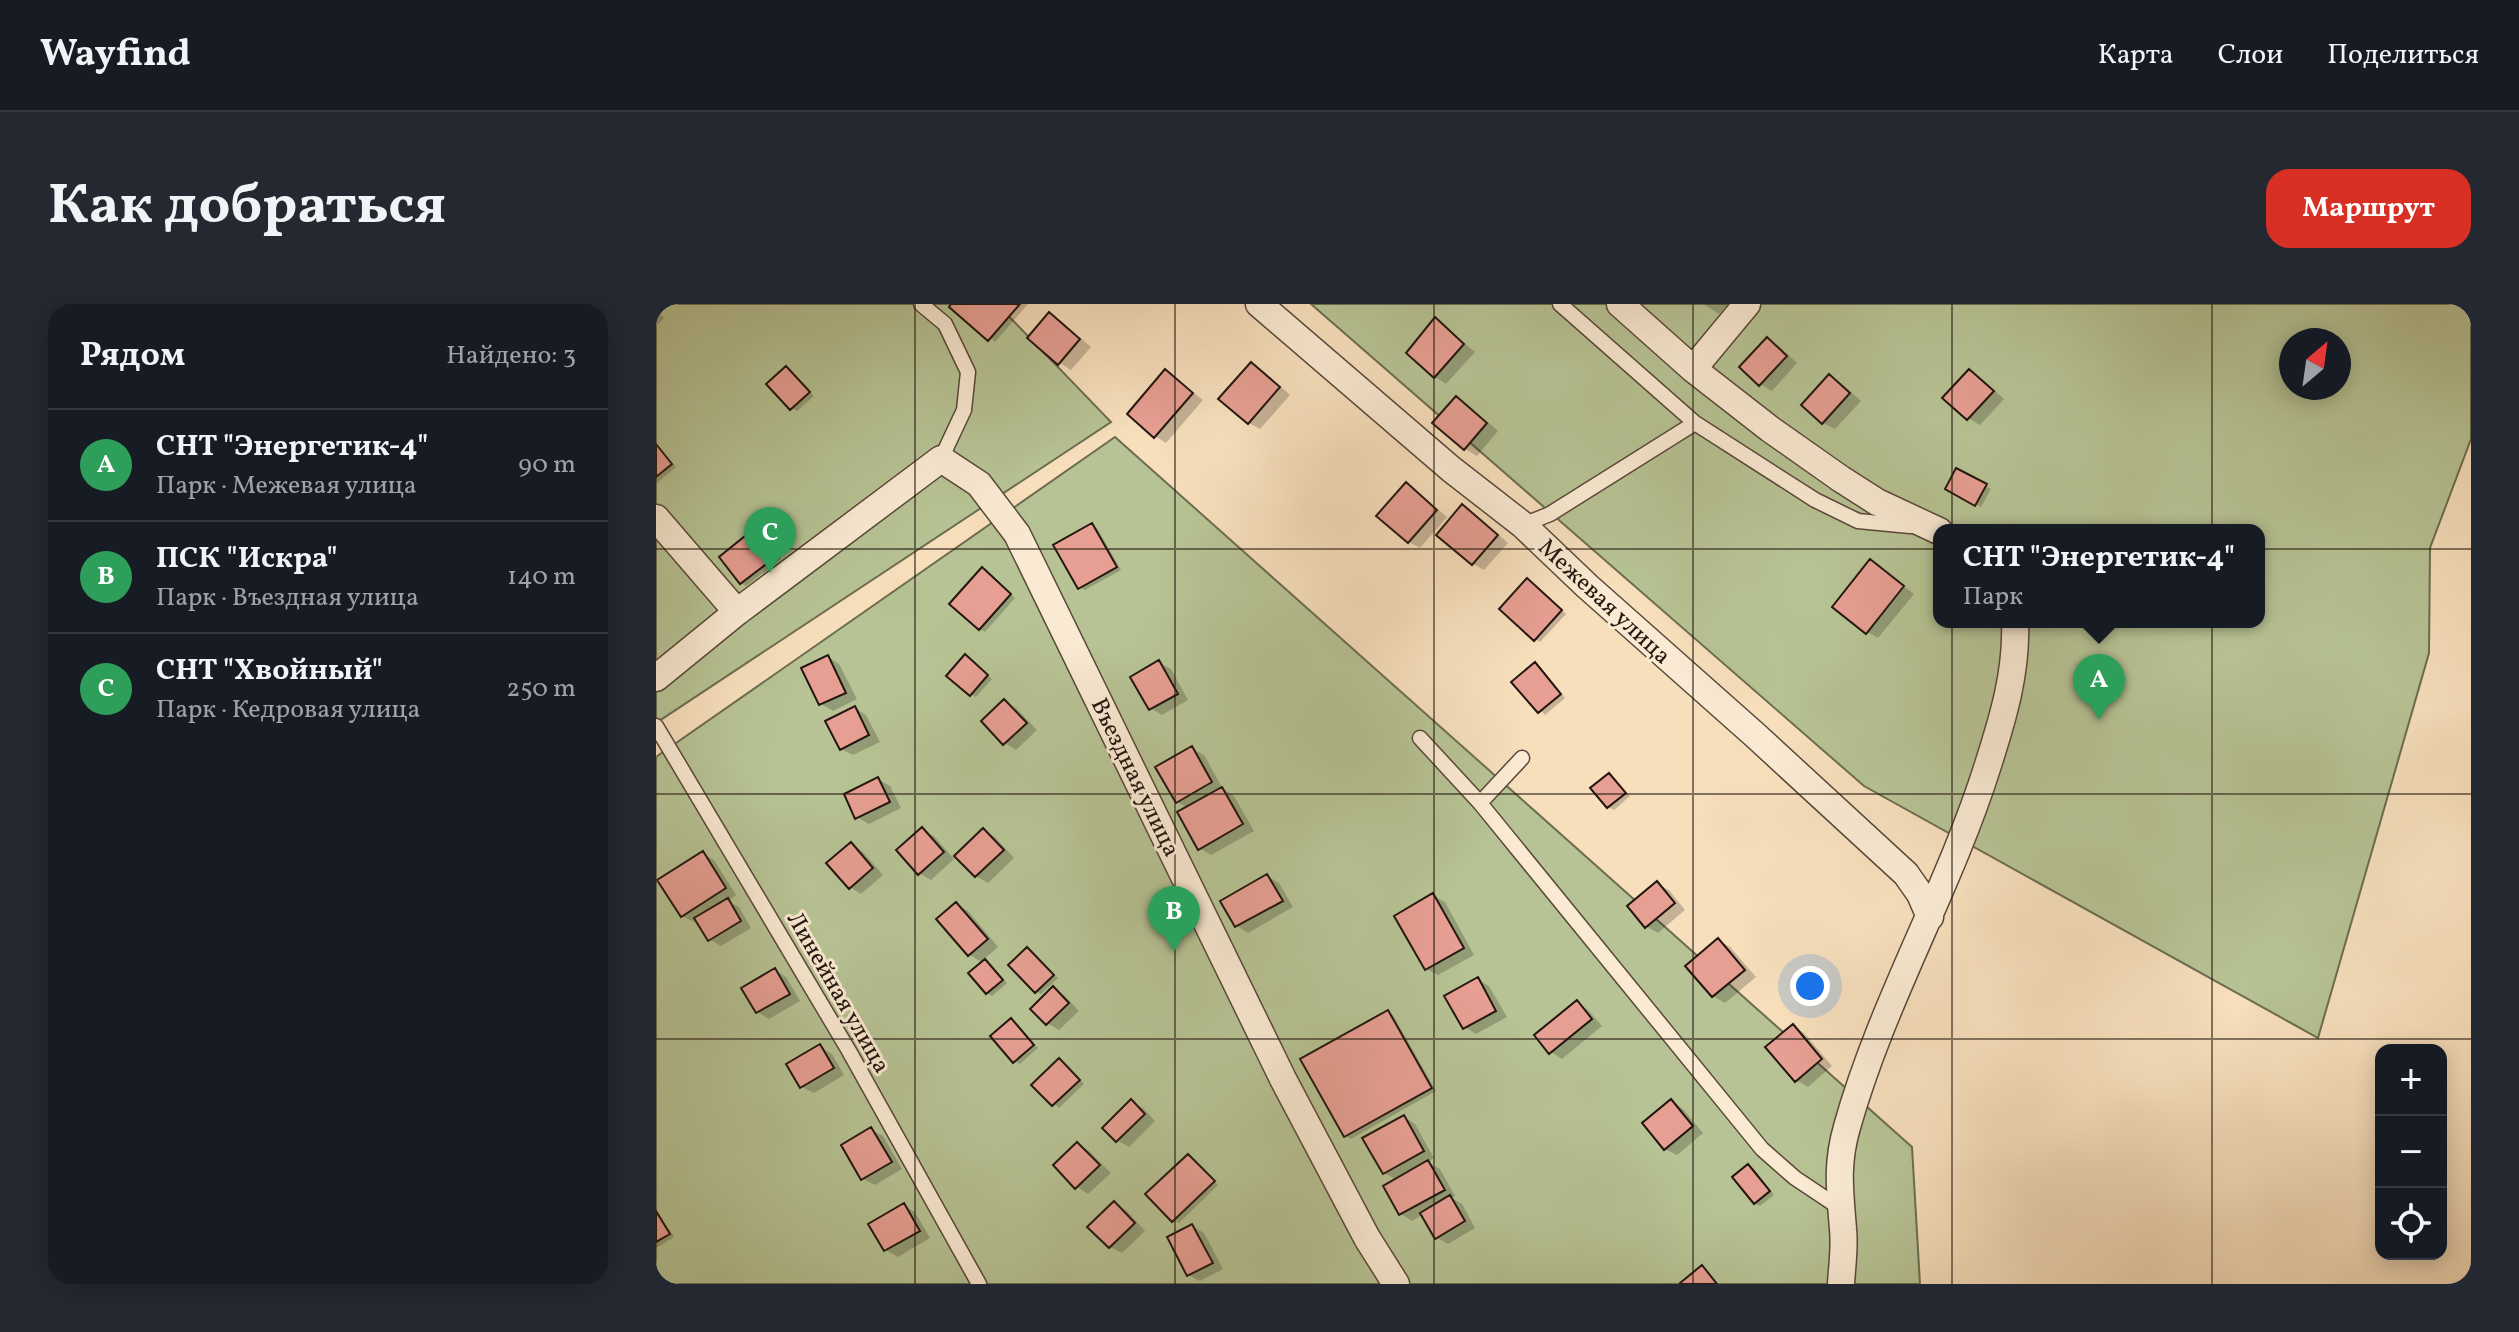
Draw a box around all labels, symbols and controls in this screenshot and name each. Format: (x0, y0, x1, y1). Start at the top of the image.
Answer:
text: Wayfind (40, 29, 191, 82)
text: Карта (2098, 36, 2174, 75)
text: Слои (2218, 36, 2283, 75)
text: Поделиться (2327, 36, 2479, 75)
text: Как добраться (48, 169, 446, 247)
button: Маршрут (2266, 169, 2471, 248)
north arrow (2279, 328, 2351, 400)
text: Рядом (80, 333, 185, 380)
text: Найдено: 3 (446, 338, 576, 374)
text: СНТ "Энергетик-4" (156, 426, 428, 468)
text: A (97, 447, 115, 483)
text: 90 m (518, 447, 576, 483)
text: Парк · Межевая улица (156, 468, 417, 504)
pin: C (744, 507, 796, 573)
popup (1933, 524, 2265, 628)
street label: Межевая улица (1530, 532, 1678, 673)
text: СНТ "Энергетик-4" (1963, 537, 2235, 579)
text: ПСК "Искра" (156, 538, 338, 580)
text: B (97, 559, 115, 595)
text: 140 m (507, 559, 576, 595)
text: Парк (1963, 579, 2023, 615)
text: Парк · Въездная улица (156, 580, 419, 616)
text: СНТ "Хвойный" (156, 650, 383, 692)
pin: A (2073, 654, 2125, 720)
text: C (98, 671, 114, 707)
text: 250 m (506, 671, 576, 707)
text: Парк · Кедровая улица (156, 692, 421, 728)
street label: Въездная улица (1081, 693, 1187, 863)
pin: B (1148, 886, 1200, 952)
street label: Линейная улица (777, 906, 897, 1080)
your location (1790, 966, 1830, 1006)
map controls (2375, 1044, 2447, 1260)
button: + (2375, 1044, 2447, 1116)
button: − (2375, 1116, 2447, 1188)
button: locate (2375, 1188, 2447, 1260)

